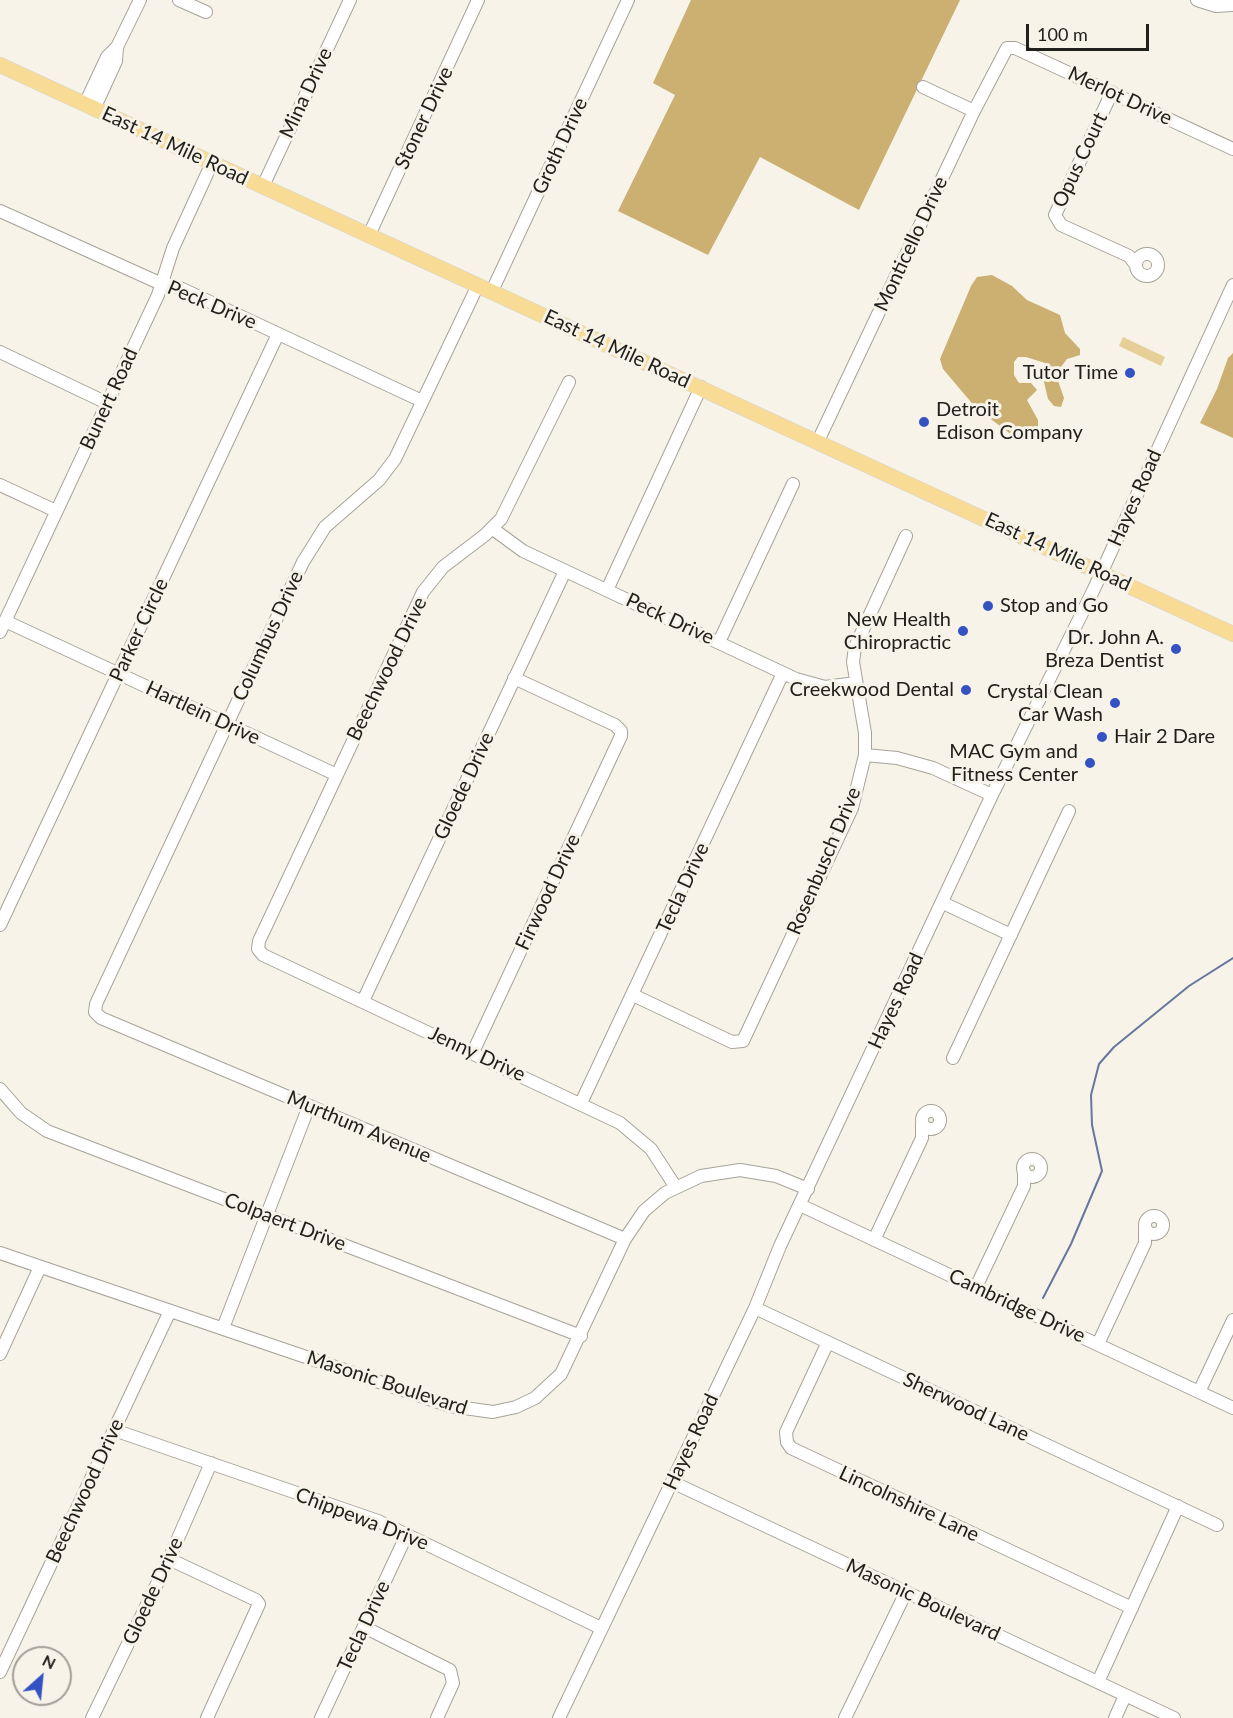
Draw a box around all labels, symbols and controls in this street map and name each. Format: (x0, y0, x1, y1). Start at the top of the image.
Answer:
scale bar (1029, 12, 1152, 50)
text: 100 m (1037, 23, 1088, 45)
street label: Mina Drive (275, 44, 337, 142)
street label: Merlot Drive (1064, 61, 1176, 131)
street label: Stoner Drive (390, 63, 458, 173)
street label: Groth Drive (527, 94, 593, 198)
street label: East 14 Mile Road (98, 102, 252, 190)
street label: Opus Court (1048, 109, 1112, 211)
street label: Monticello Drive (869, 173, 953, 315)
street label: Peck Drive (164, 275, 260, 335)
street label: East 14 Mile Road (540, 305, 694, 393)
street label: Bunert Road (75, 344, 143, 454)
place label: Tutor Time (1023, 361, 1118, 385)
marker: Tutor Time (1123, 366, 1137, 380)
place label: Detroit Edison Company (936, 398, 1083, 445)
marker: Detroit Edison Company (917, 415, 931, 429)
street label: Hayes Road (1103, 446, 1167, 550)
street label: East 14 Mile Road (981, 508, 1135, 596)
street label: Columbus Drive (227, 567, 309, 705)
street label: Parker Circle (105, 574, 173, 686)
street label: Peck Drive (622, 588, 718, 650)
street label: Beechwood Drive (342, 593, 432, 745)
place label: Stop and Go (1000, 594, 1108, 618)
marker: Stop and Go (981, 599, 995, 613)
place label: New Health Chiropractic (844, 608, 951, 655)
marker: New Health Chiropractic (956, 624, 970, 638)
place label: Dr. John A. Breza Dentist (1045, 626, 1164, 673)
marker: Dr. John A. Breza Dentist (1169, 642, 1183, 656)
street label: Hartlein Drive (142, 676, 264, 750)
place label: Creekwood Dental (790, 678, 954, 702)
place label: Crystal Clean Car Wash (987, 680, 1103, 727)
marker: Creekwood Dental (959, 683, 973, 697)
marker: Crystal Clean Car Wash (1108, 696, 1122, 710)
place label: Hair 2 Dare (1114, 725, 1215, 749)
street label: Gloede Drive (429, 728, 499, 844)
marker: Hair 2 Dare (1095, 730, 1109, 744)
place label: MAC Gym and Fitness Center (949, 740, 1078, 787)
marker: MAC Gym and Fitness Center (1083, 756, 1097, 770)
street label: Rosenbusch Drive (782, 784, 866, 938)
street label: Firwood Drive (511, 830, 585, 954)
street label: Tecla Drive (652, 839, 714, 937)
street label: Hayes Road (863, 949, 929, 1053)
street label: Jenny Drive (425, 1021, 529, 1087)
street label: Murthum Avenue (283, 1086, 435, 1168)
street label: Colpaert Drive (221, 1188, 349, 1256)
street label: Cambridge Drive (945, 1264, 1089, 1348)
street label: Masonic Boulevard (304, 1346, 470, 1420)
street label: Sherwood Lane (899, 1367, 1033, 1447)
street label: Hayes Road (658, 1390, 724, 1494)
street label: Beechwood Drive (41, 1415, 129, 1567)
street label: Lincolnshire Lane (835, 1461, 983, 1547)
street label: Chippewa Drive (292, 1483, 432, 1555)
street label: Gloede Drive (118, 1533, 188, 1649)
street label: Masonic Boulevard (842, 1554, 1004, 1646)
street label: Tecla Drive (333, 1577, 395, 1675)
north arrow (12, 1646, 72, 1706)
text: N (40, 1650, 59, 1673)

